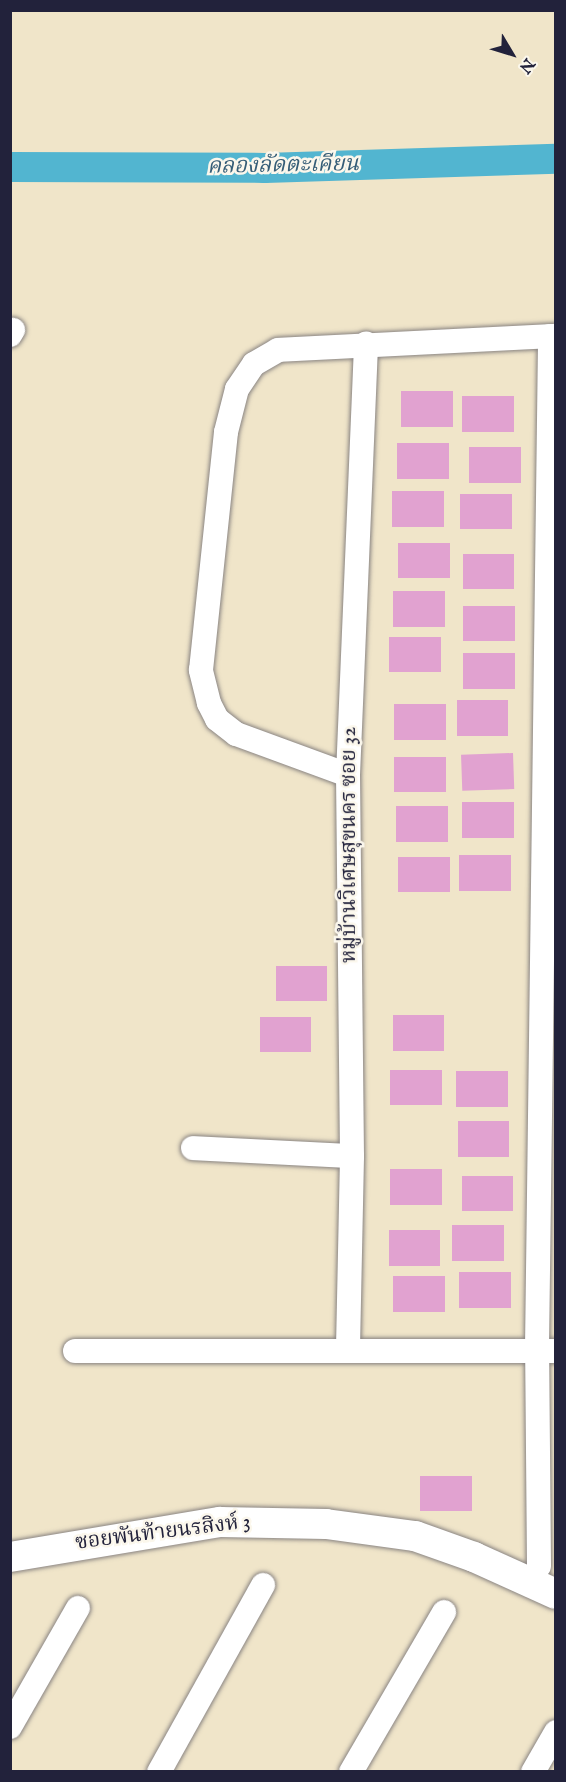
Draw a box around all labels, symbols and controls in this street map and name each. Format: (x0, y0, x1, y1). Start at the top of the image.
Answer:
north arrow (482, 24, 542, 84)
text: N (514, 53, 538, 77)
water label: คลองลัดตะเคียน (207, 151, 359, 181)
street label: หมู่บ้านวิเศษสุขนคร ซอย 32 (337, 727, 363, 963)
street label: ซอยพันท้ายนรสิงห์ 3 (74, 1510, 252, 1556)

